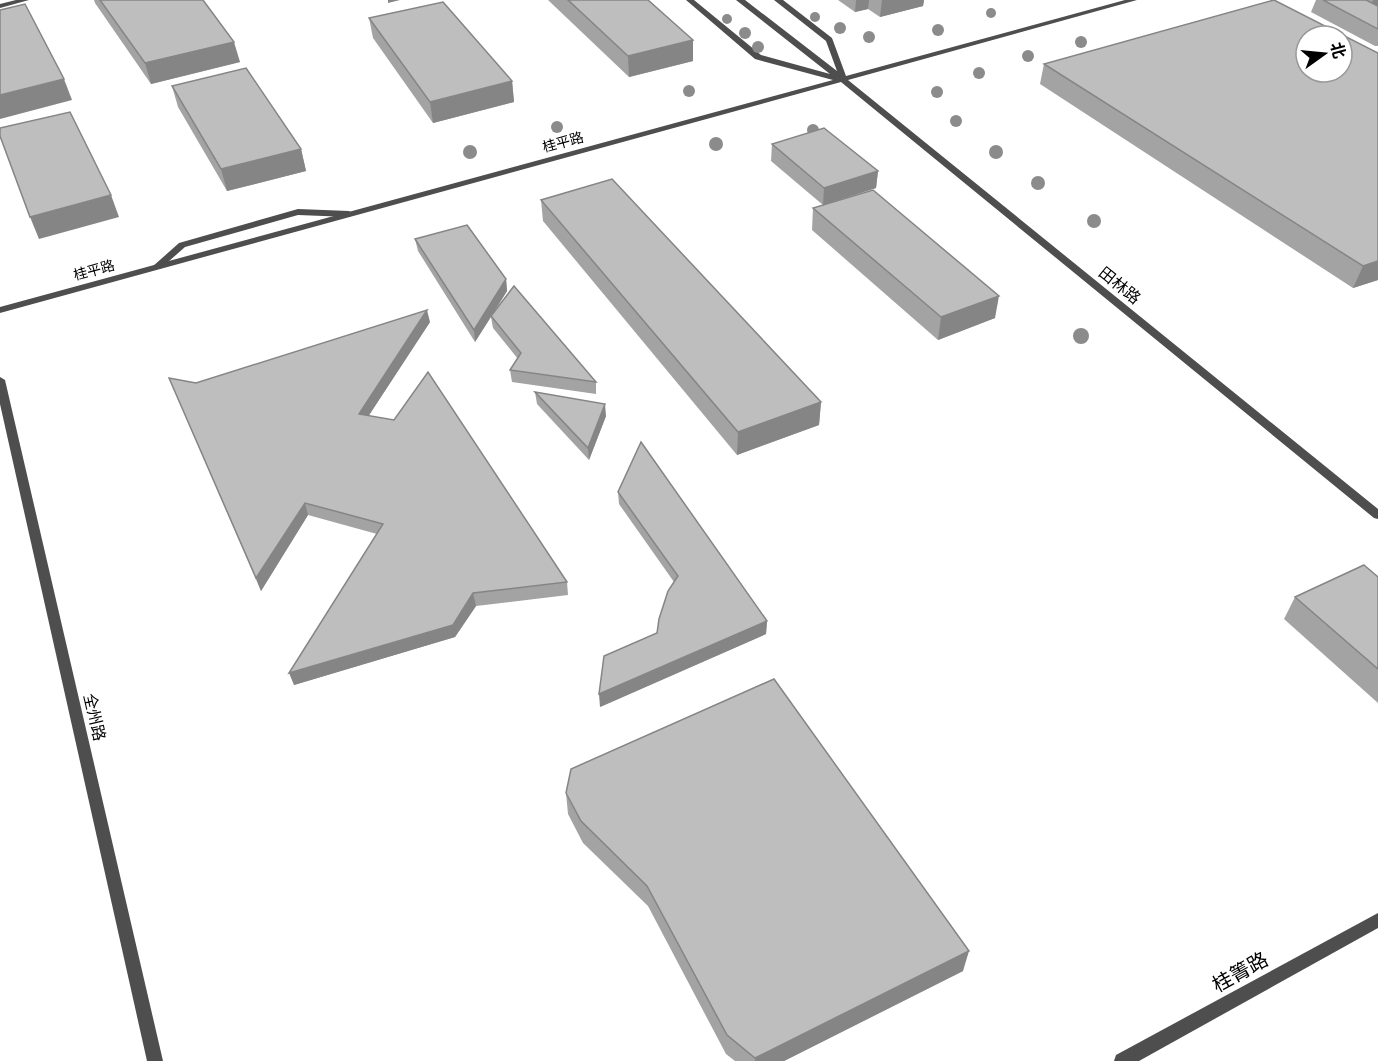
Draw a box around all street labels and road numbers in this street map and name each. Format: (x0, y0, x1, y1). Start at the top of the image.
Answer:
street label: 桂平路 (541, 129, 585, 155)
street label: 桂平路 (72, 257, 116, 283)
street label: 田林路 (1095, 263, 1144, 308)
street label: 全州路 (80, 692, 109, 743)
street label: 桂箐路 (1208, 947, 1272, 997)

